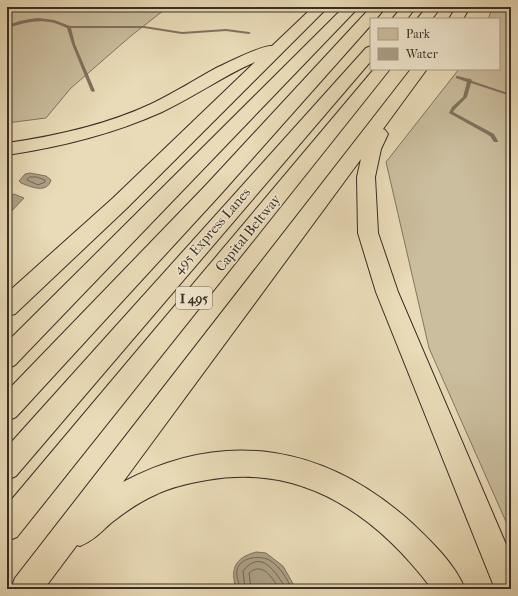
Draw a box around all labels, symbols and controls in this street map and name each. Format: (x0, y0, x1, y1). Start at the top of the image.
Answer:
legend (370, 18, 500, 70)
text: Park (406, 27, 431, 41)
text: Water (405, 47, 439, 61)
street label: 495 Express Lanes (170, 184, 254, 278)
street label: Capital Beltway (212, 190, 285, 275)
road number: I 495 (176, 287, 212, 309)

